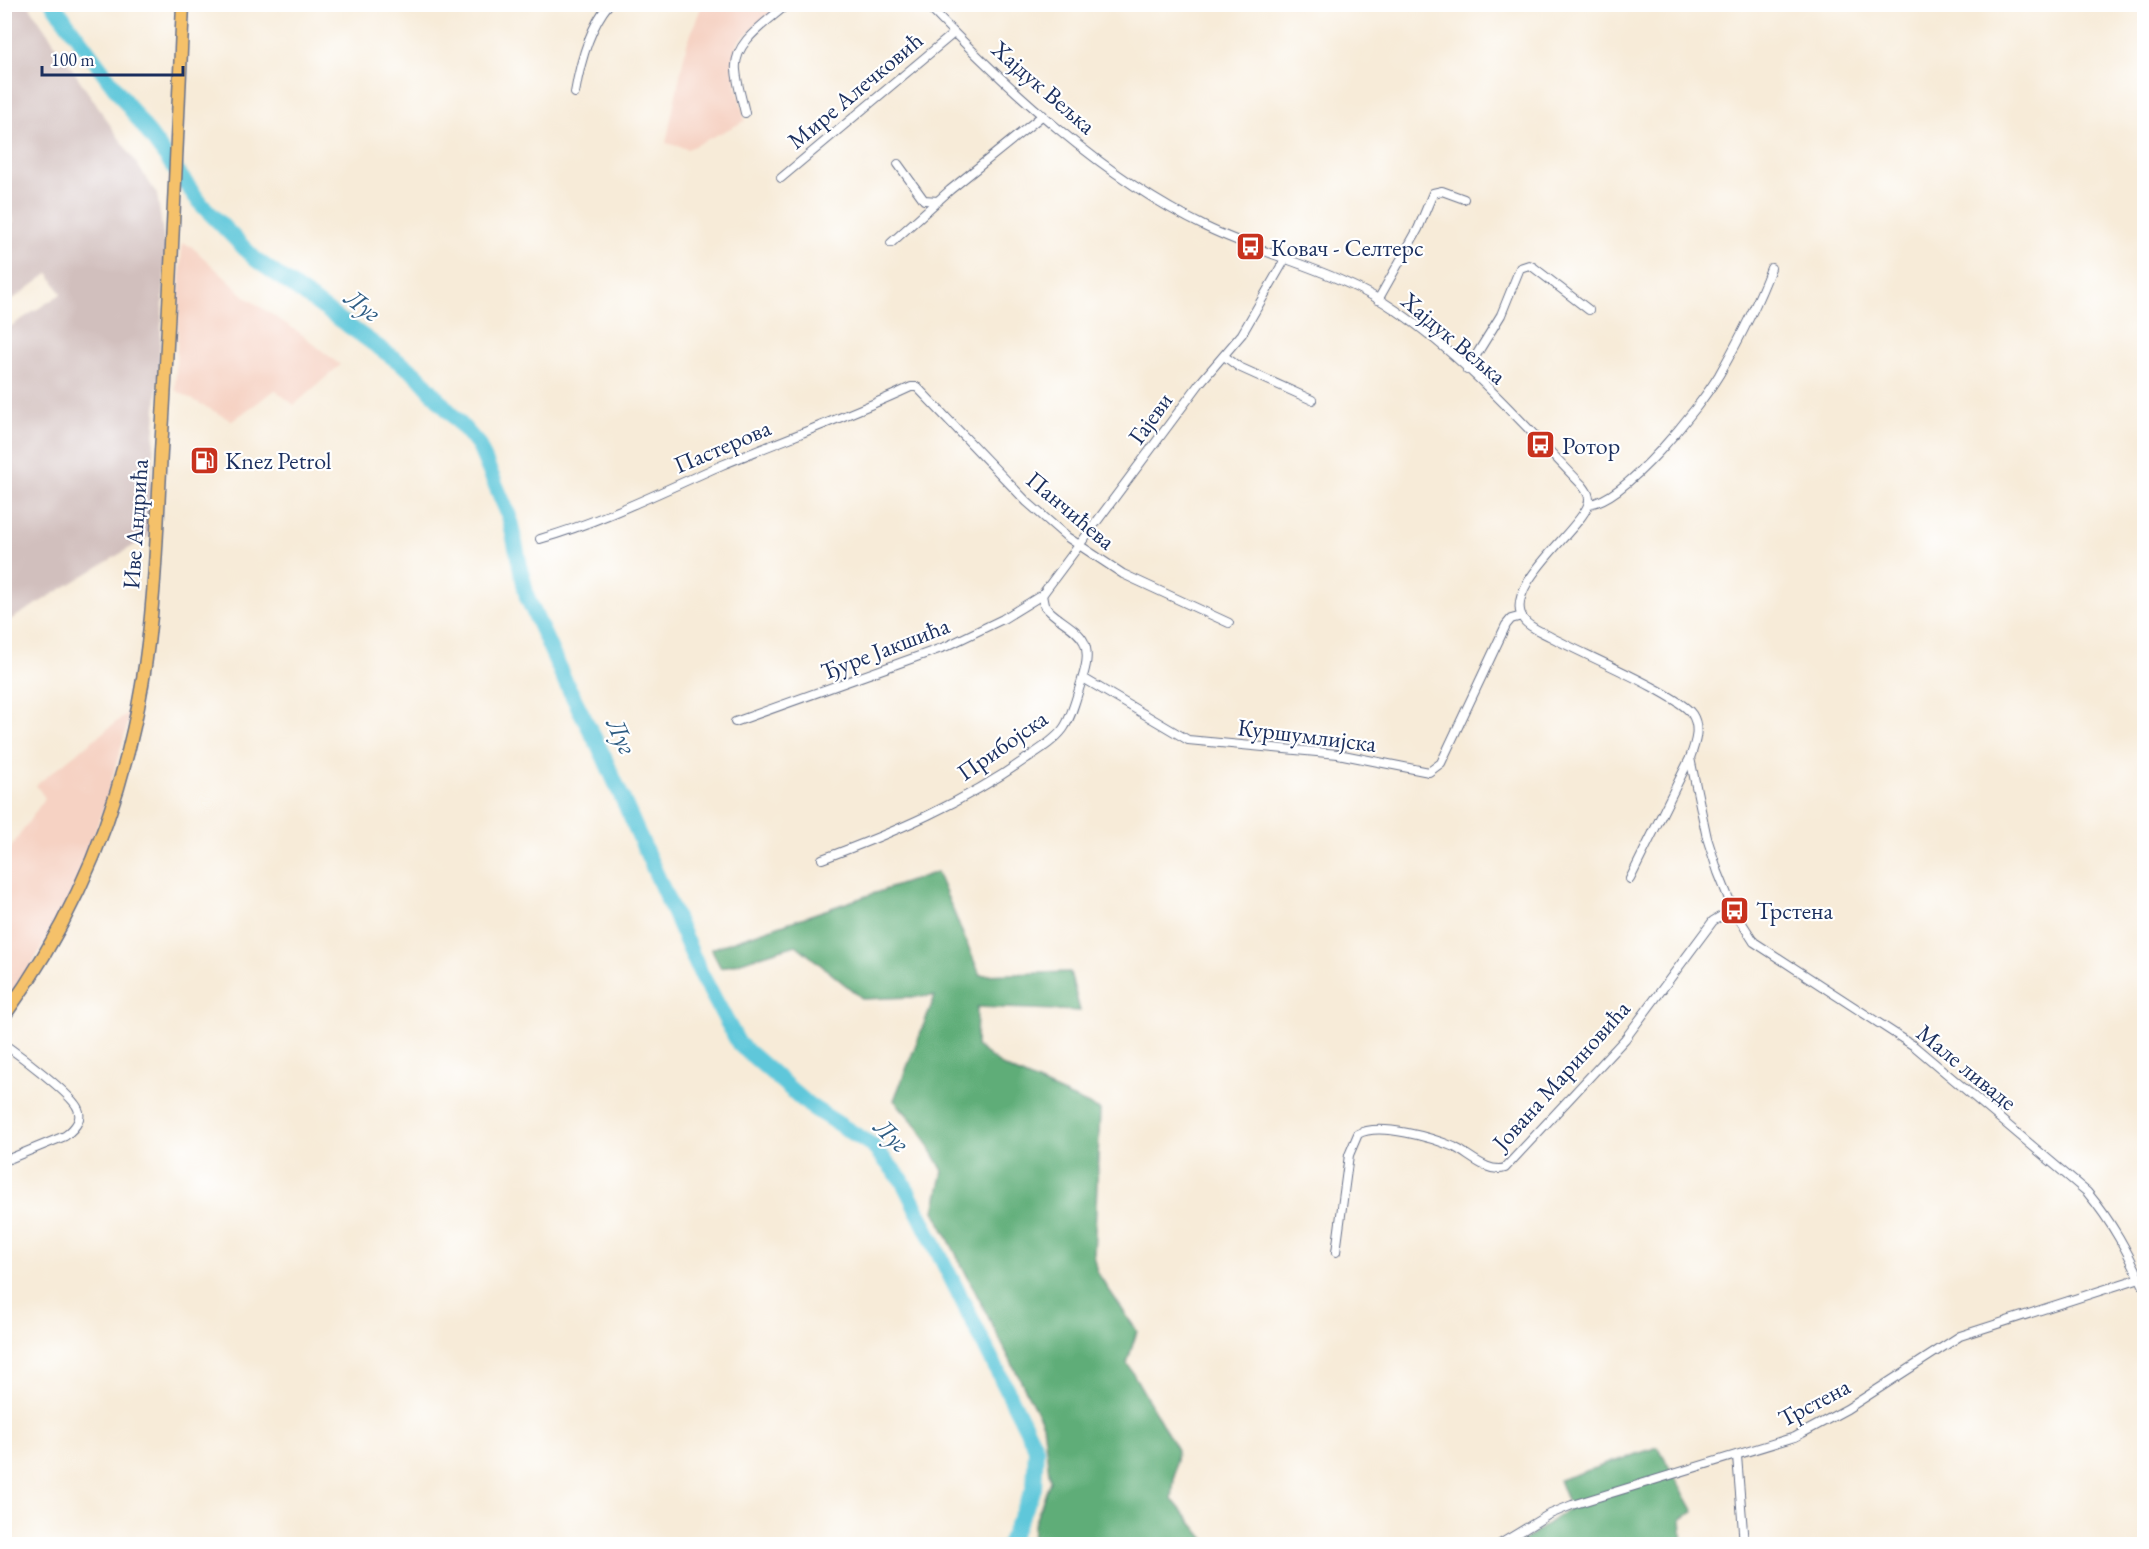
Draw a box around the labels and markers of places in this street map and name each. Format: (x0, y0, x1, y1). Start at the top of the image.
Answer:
bus stop icon: Ковач - Селтерс (1234, 231, 1266, 263)
place label: Ковач - Селтерс (1271, 232, 1424, 263)
bus stop icon: Ротор (1525, 429, 1557, 461)
place label: Ротор (1562, 430, 1620, 461)
fuel station icon: Knez Petrol (188, 444, 220, 476)
place label: Knez Petrol (225, 445, 332, 476)
bus stop icon: Трстена (1719, 894, 1751, 926)
place label: Трстена (1756, 895, 1834, 926)

